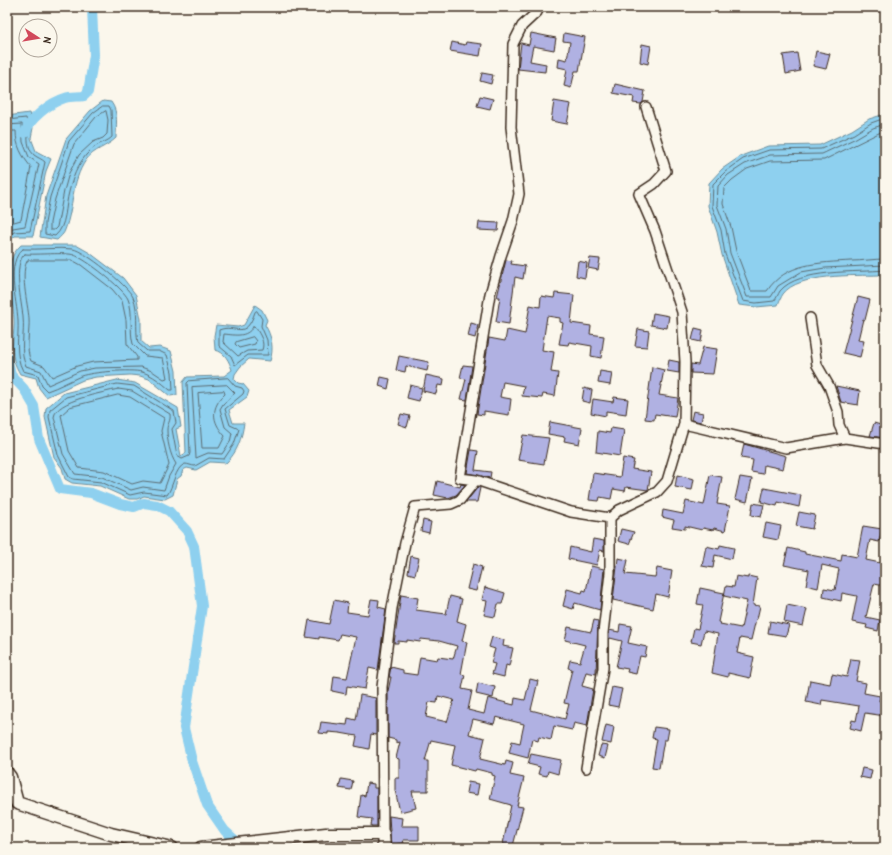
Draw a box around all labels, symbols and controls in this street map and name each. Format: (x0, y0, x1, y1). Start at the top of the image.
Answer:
north arrow (18, 18, 58, 58)
text: N (40, 36, 55, 45)

